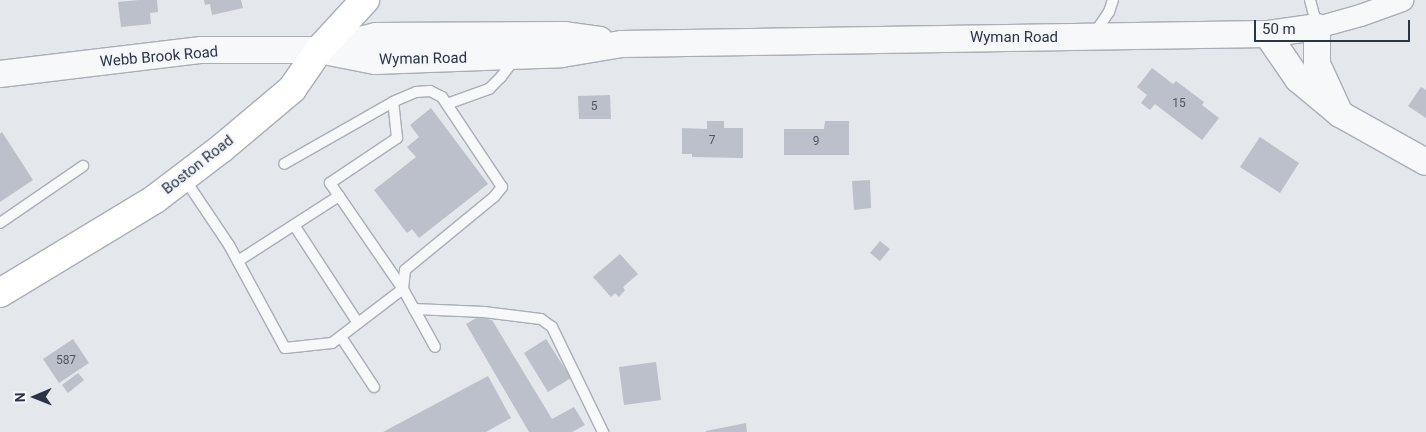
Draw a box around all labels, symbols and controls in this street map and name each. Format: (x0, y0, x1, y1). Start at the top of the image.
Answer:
scale bar (1256, 10, 1412, 42)
text: 50 m (1262, 20, 1296, 38)
street label: Wyman Road (970, 29, 1058, 47)
street label: Webb Brook Road (99, 43, 219, 71)
street label: Wyman Road (379, 49, 467, 69)
house number: 15 (1172, 97, 1186, 111)
house number: 5 (591, 100, 597, 114)
street label: Boston Road (159, 132, 237, 198)
house number: 7 (709, 134, 715, 148)
house number: 9 (813, 135, 819, 149)
house number: 587 (56, 354, 76, 368)
north arrow (10, 372, 60, 422)
text: N (12, 392, 28, 402)

